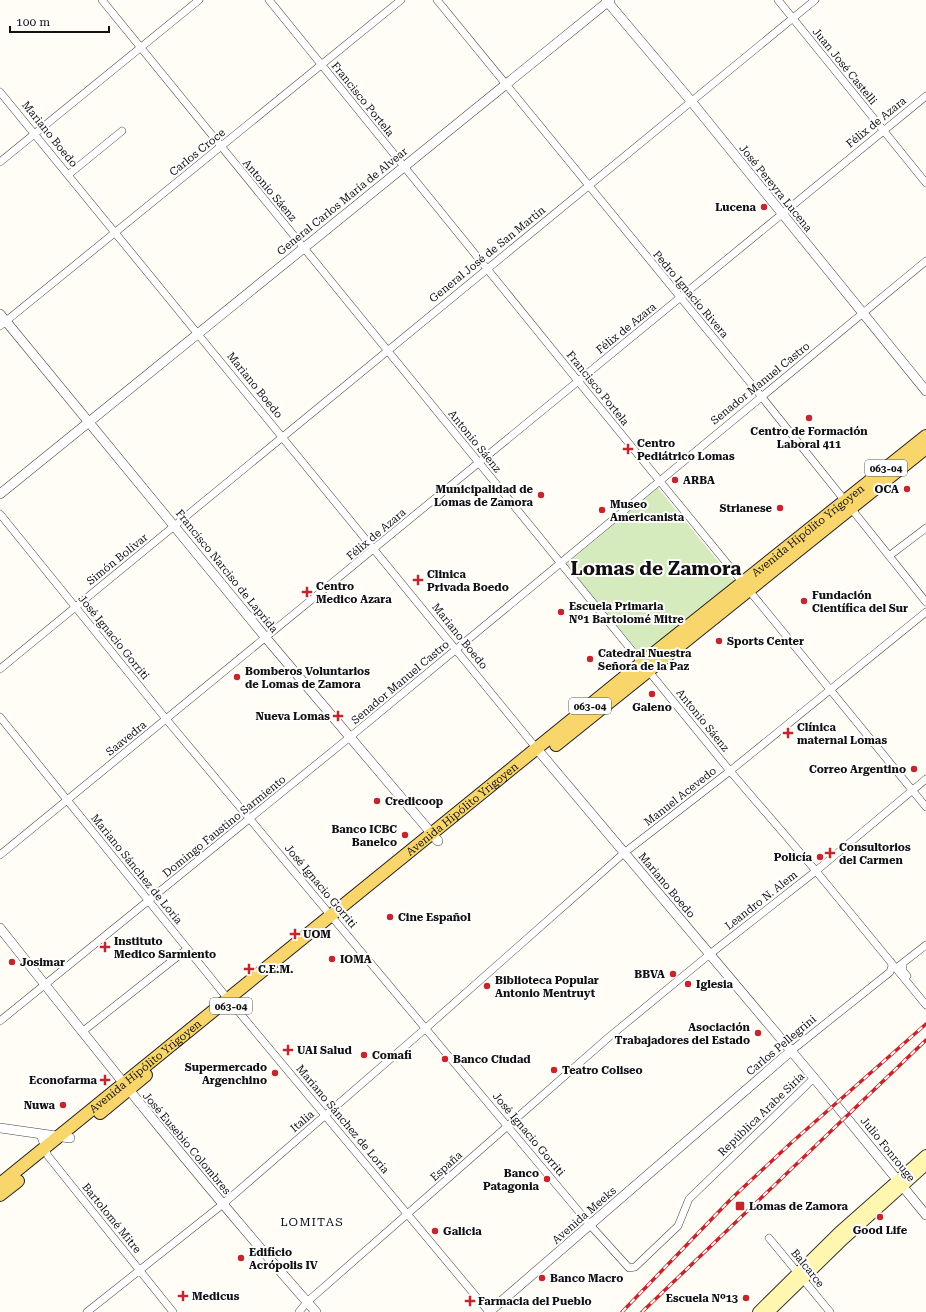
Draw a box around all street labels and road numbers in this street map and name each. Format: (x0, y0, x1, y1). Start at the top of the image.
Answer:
street label: Juan José Castelli (810, 25, 880, 108)
street label: Francisco Portela (329, 59, 397, 139)
street label: Félix de Azara (844, 94, 909, 151)
street label: Mariano Boedo (19, 99, 80, 170)
street label: Carlos Croce (167, 126, 228, 179)
street label: José Pereyra Lucena (737, 142, 815, 234)
street label: General Carlos María de Alvear (275, 144, 410, 258)
street label: Antonio Sáenz (240, 157, 299, 224)
street label: General José de San Martín (427, 204, 548, 305)
street label: Pedro Ignacio Rivera (650, 248, 731, 341)
street label: Félix de Azara (594, 300, 659, 357)
street label: Senador Manuel Castro (708, 339, 813, 427)
street label: Francisco Portela (564, 348, 632, 428)
street label: Mariano Boedo (224, 350, 285, 421)
street label: Antonio Sáenz (445, 407, 504, 475)
road number: 063-04 (865, 460, 907, 476)
street label: Avenida Hipólito Yrigoyen (749, 482, 867, 580)
street label: Félix de Azara (344, 506, 409, 563)
street label: Francisco Narciso de Laprida (173, 507, 280, 636)
street label: Simón Bolívar (84, 531, 151, 588)
street label: José Ignacio Gorriti (76, 592, 152, 683)
street label: Mariano Boedo (429, 601, 490, 672)
street label: Senador Manuel Castro (349, 637, 452, 727)
street label: Antonio Sáenz (673, 686, 732, 754)
road number: 063-04 (569, 698, 611, 714)
street label: Saavedra (104, 718, 149, 759)
street label: Avenida Hipólito Yrigoyen (404, 760, 521, 859)
street label: Manuel Acevedo (642, 764, 719, 829)
street label: Domingo Faustino Sarmiento (160, 773, 289, 880)
street label: Mariano Sánchez de Loria (88, 812, 185, 927)
street label: José Ignacio Gorriti (282, 842, 360, 931)
street label: Mariano Boedo (636, 850, 698, 921)
street label: Leandro N. Alem (723, 868, 800, 933)
road number: 063-04 (210, 998, 252, 1014)
street label: Carlos Pellegrini (744, 1012, 819, 1078)
street label: Avenida Hipólito Yrigoyen (87, 1017, 204, 1116)
street label: Mariano Sánchez de Loria (293, 1062, 392, 1176)
street label: República Arabe Siria (716, 1070, 807, 1159)
street label: José Eusebio Colombres (140, 1090, 233, 1197)
street label: José Ignacio Gorriti (490, 1090, 568, 1179)
street label: Italia (288, 1108, 317, 1135)
street label: Julio Fonrouge (858, 1114, 918, 1184)
street label: España (428, 1149, 465, 1184)
street label: Bartolomé Mitre (79, 1181, 144, 1256)
street label: Avenida Meeks (550, 1184, 619, 1247)
street label: Balcarce (788, 1247, 827, 1290)

